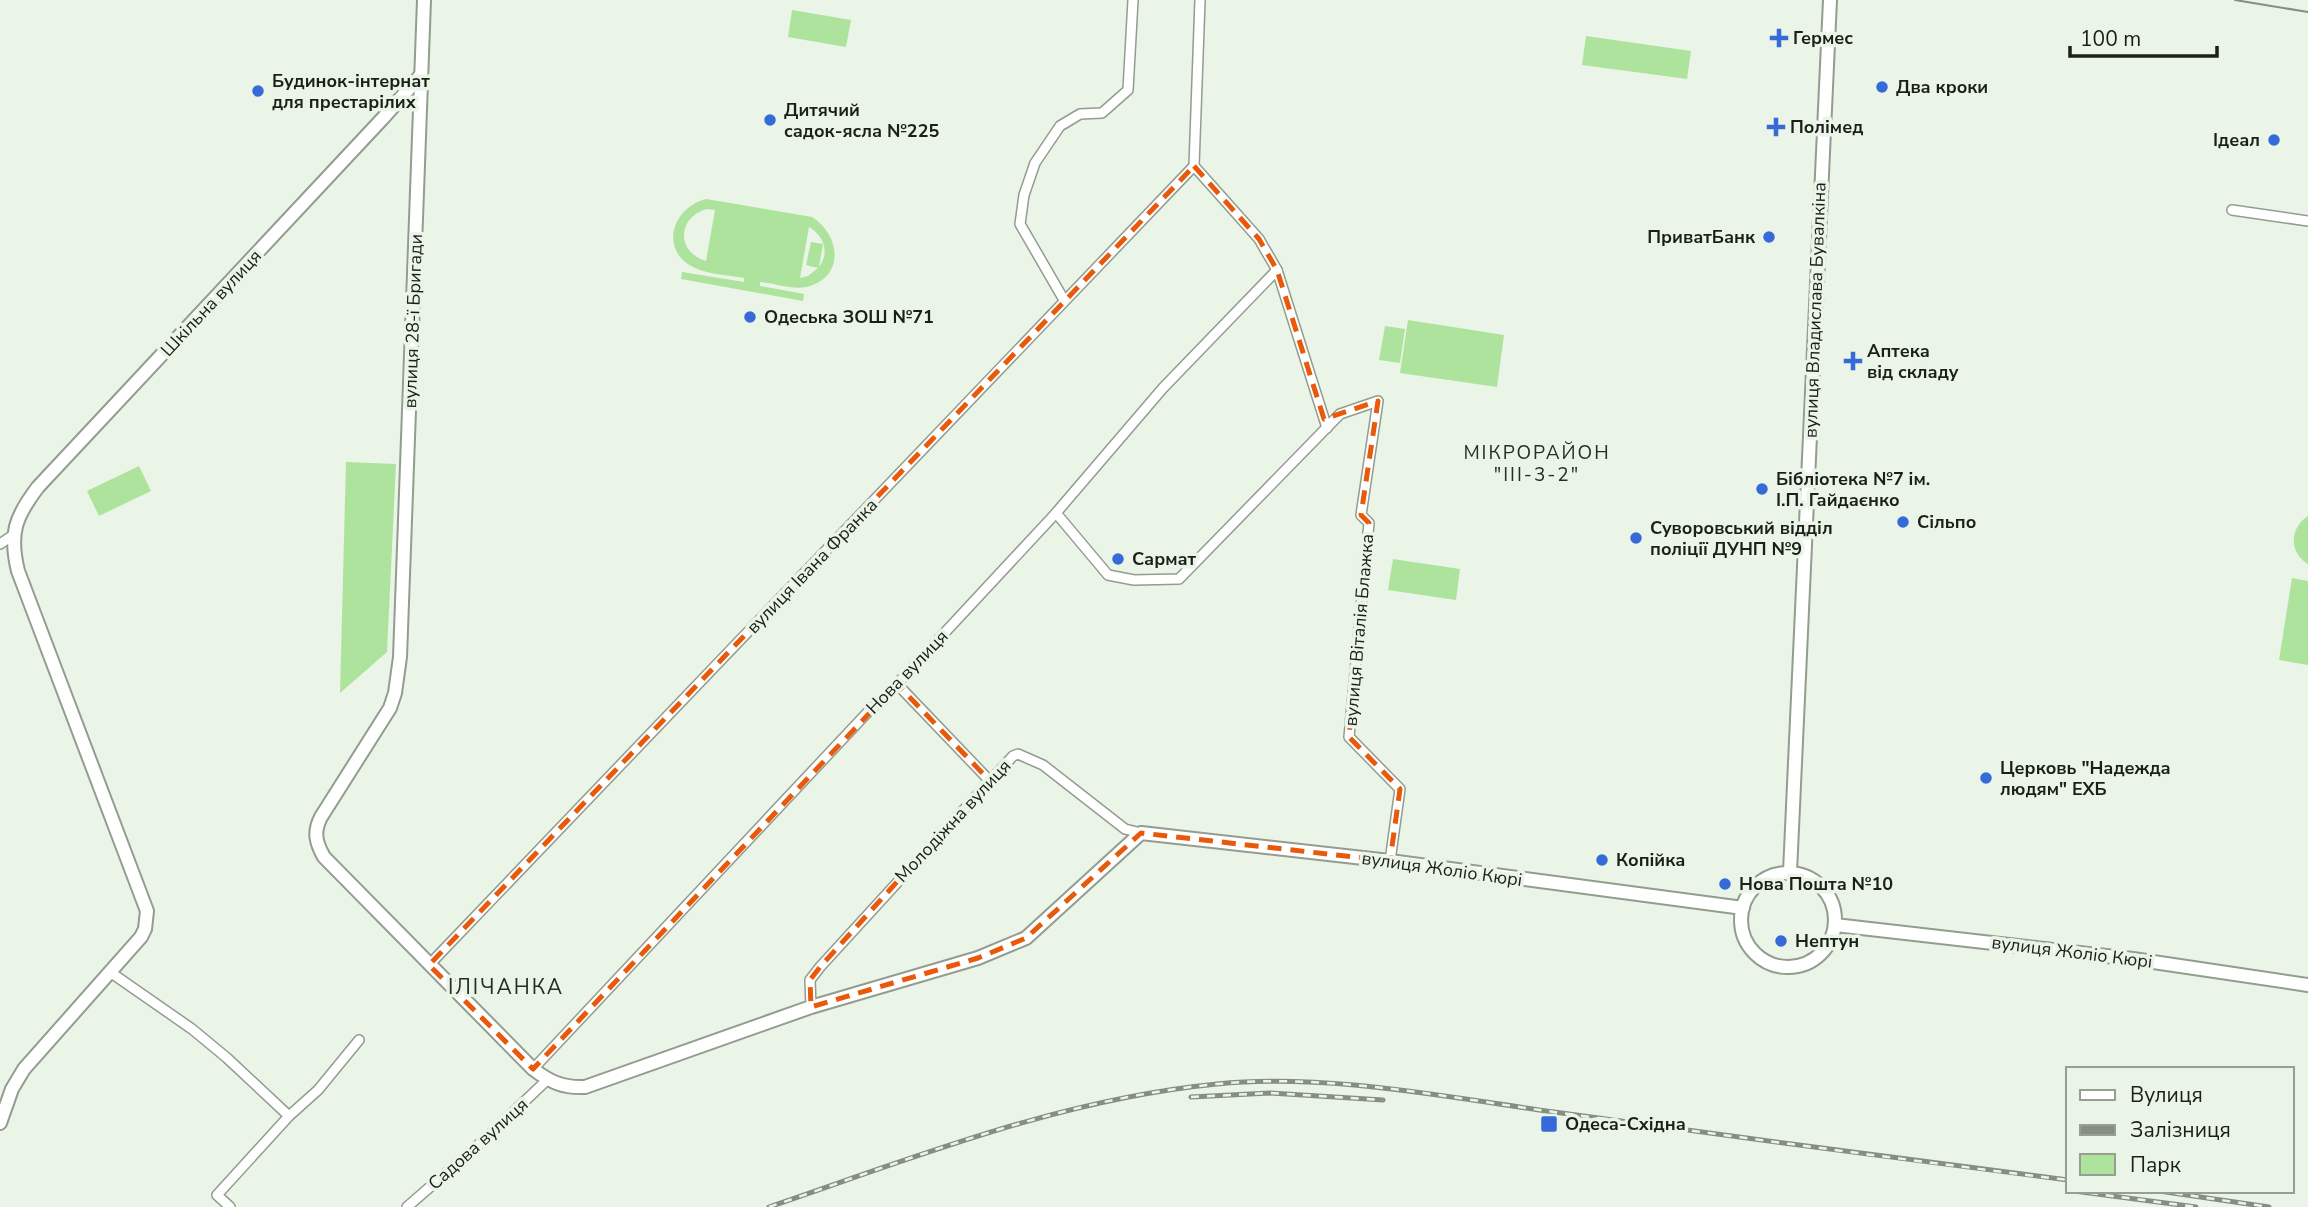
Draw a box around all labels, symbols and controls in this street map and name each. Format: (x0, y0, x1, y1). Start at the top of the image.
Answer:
scale bar (2070, 14, 2217, 58)
text: 100 m (2080, 25, 2141, 53)
place label: Гермес (1793, 26, 1853, 50)
marker: Гермес (1771, 30, 1787, 46)
place label: Будинок-інтернат для престарілих (272, 69, 430, 114)
place label: Два кроки (1896, 75, 1988, 99)
marker: Два кроки (1874, 79, 1890, 95)
marker: Будинок-інтернат для престарілих (250, 83, 266, 99)
place label: Дитячий садок-ясла №225 (784, 98, 939, 143)
marker: Дитячий садок-ясла №225 (762, 112, 778, 128)
place label: Полімед (1790, 115, 1863, 139)
marker: Полімед (1768, 119, 1784, 135)
place label: Ідеал (2213, 128, 2260, 152)
marker: Ідеал (2266, 132, 2282, 148)
street label: вулиця Владислава Бувалкіна (1799, 182, 1831, 438)
place label: ПриватБанк (1647, 225, 1756, 249)
marker: ПриватБанк (1761, 229, 1777, 245)
street label: вулиця 28-ї Бригади (398, 233, 428, 409)
street label: Шкільна вулиця (155, 244, 267, 362)
place label: Одеська ЗОШ №71 (764, 305, 934, 329)
marker: Одеська ЗОШ №71 (742, 309, 758, 325)
place label: Аптека від складу (1867, 339, 1959, 384)
marker: Аптека від складу (1845, 353, 1861, 369)
district label: МІКРОРАЙОН "ІІІ-3-2" (1463, 440, 1611, 488)
place label: Бібліотека №7 ім. І.П. Гайдаєнко (1776, 467, 1930, 512)
marker: Бібліотека №7 ім. І.П. Гайдаєнко (1754, 481, 1770, 497)
street label: вулиця Івана Франка (741, 493, 883, 639)
place label: Сільпо (1917, 510, 1976, 534)
marker: Сільпо (1895, 514, 1911, 530)
place label: Суворовський відділ поліції ДУНП №9 (1650, 516, 1833, 561)
marker: Суворовський відділ поліції ДУНП №9 (1628, 530, 1644, 546)
street label: вулиця Віталія Блажка (1339, 533, 1379, 727)
place label: Сармат (1132, 547, 1197, 571)
marker: Сармат (1110, 551, 1126, 567)
street label: Нова вулиця (861, 625, 953, 719)
street label: Молодіжна вулиця (890, 754, 1016, 888)
place label: Церковь "Надежда людям" ЕХБ (2000, 756, 2171, 801)
marker: Церковь "Надежда людям" ЕХБ (1978, 770, 1994, 786)
street label: вулиця Жоліо Кюрі (1360, 846, 1524, 892)
place label: Копійка (1616, 848, 1685, 872)
marker: Копійка (1594, 852, 1610, 868)
place label: Нова Пошта №10 (1739, 872, 1893, 896)
marker: Нова Пошта №10 (1717, 876, 1733, 892)
place label: Нептун (1795, 929, 1859, 953)
street label: вулиця Жоліо Кюрі (1990, 930, 2154, 974)
marker: Нептун (1773, 933, 1789, 949)
district label: ІЛІЧАНКА (448, 973, 564, 1001)
legend (2066, 1067, 2294, 1193)
text: Вулиця (2130, 1081, 2203, 1109)
street label: Садова вулиця (423, 1093, 533, 1195)
place label: Одеса-Східна (1565, 1112, 1686, 1136)
marker: Одеса-Східна (1539, 1114, 1559, 1134)
text: Залізниця (2130, 1116, 2231, 1144)
text: Парк (2130, 1151, 2182, 1179)

